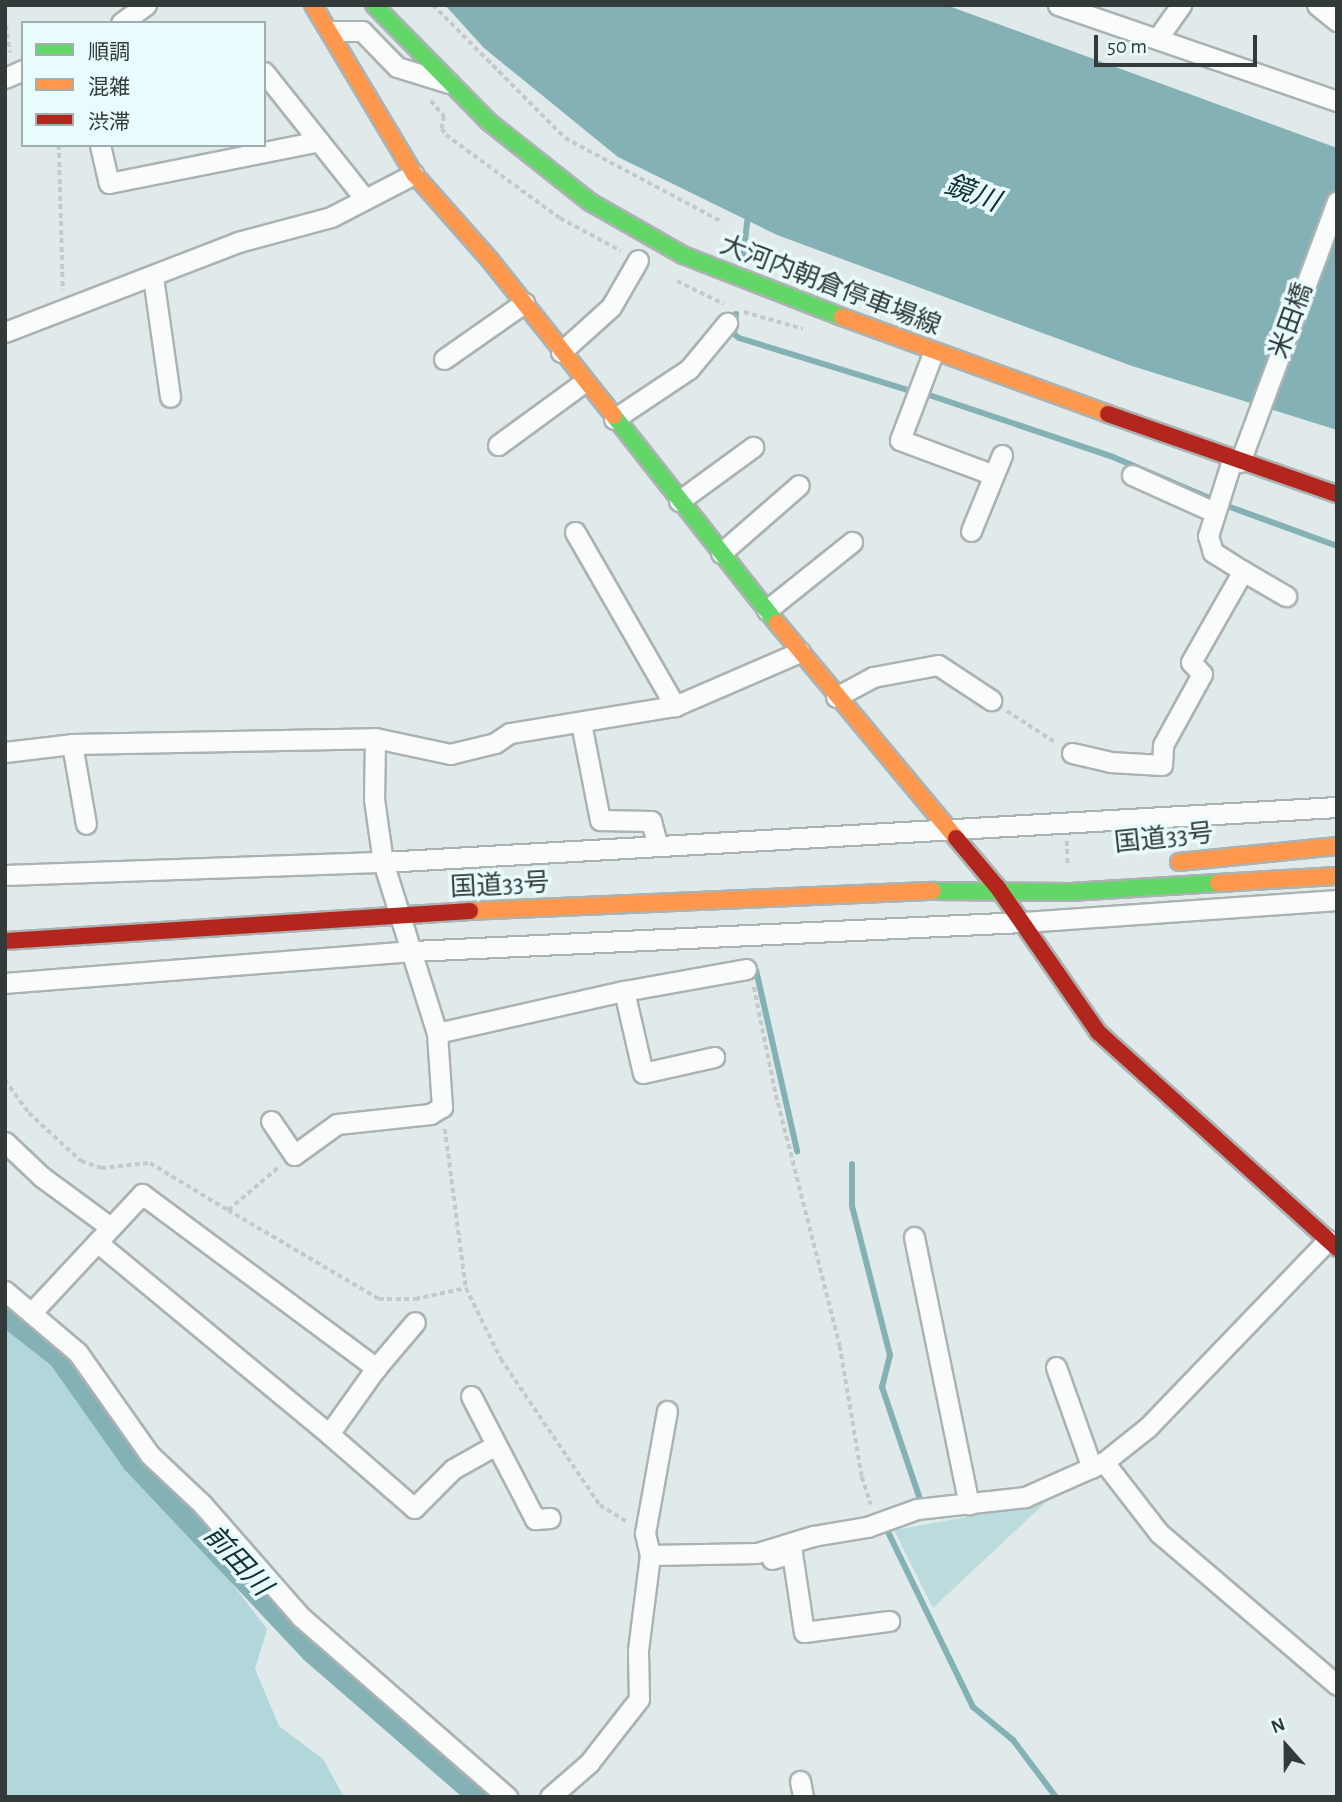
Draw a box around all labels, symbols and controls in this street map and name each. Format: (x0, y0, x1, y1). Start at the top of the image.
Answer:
legend (21, 21, 266, 147)
scale bar (1097, 21, 1260, 65)
text: 50 m (1107, 36, 1147, 57)
text: 順調 (88, 42, 130, 63)
text: 混雑 (88, 77, 130, 98)
text: 渋滞 (88, 112, 130, 133)
water label: 鏡川 (940, 169, 1004, 219)
street label: 大河内朝倉停車場線 (715, 230, 945, 342)
street label: 米田橋 (1264, 279, 1320, 363)
street label: 国道33号 (1113, 818, 1215, 860)
street label: 国道33号 (450, 868, 550, 904)
water label: 前田川 (196, 1519, 278, 1603)
north arrow (1251, 1711, 1321, 1781)
text: N (1269, 1715, 1288, 1737)

